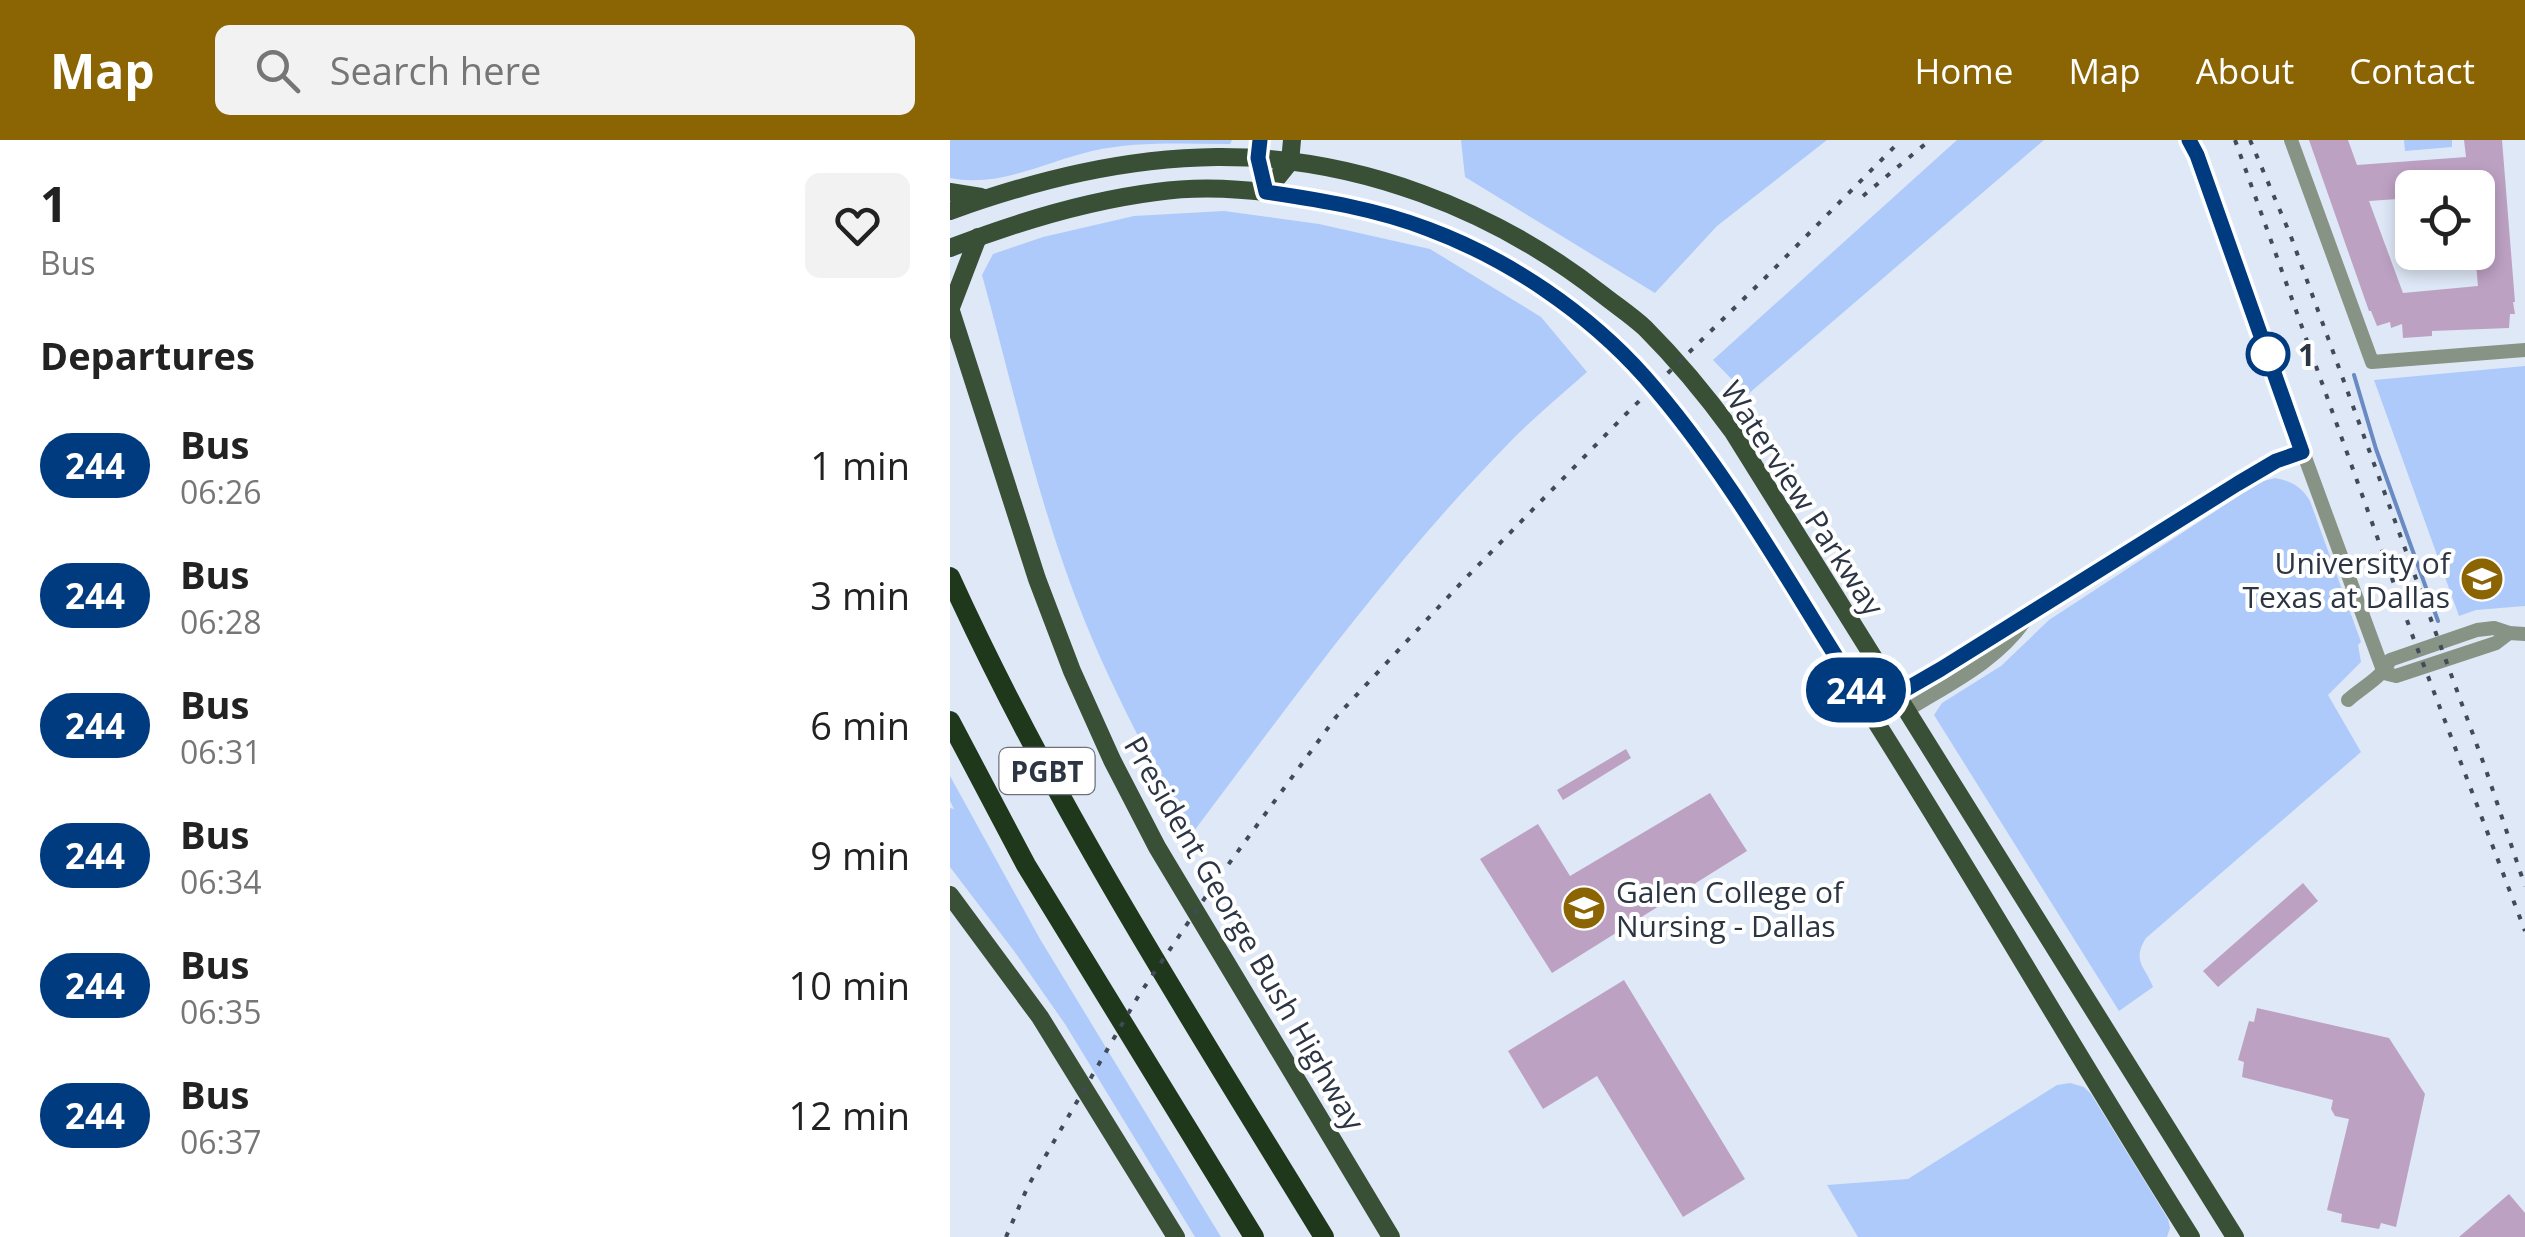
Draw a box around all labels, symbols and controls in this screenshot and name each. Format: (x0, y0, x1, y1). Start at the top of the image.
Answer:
search box (215, 25, 915, 115)
text: Map (50, 38, 155, 103)
icon: search (250, 43, 305, 98)
text: Search here (330, 44, 541, 96)
text: Home (1914, 47, 2013, 94)
text: Map (2068, 47, 2141, 94)
text: About (2196, 47, 2294, 94)
text: Contact (2349, 47, 2475, 94)
map controls (2395, 170, 2495, 270)
button: locate (2395, 170, 2495, 270)
text: 1 (40, 171, 67, 236)
button: heart (805, 173, 910, 278)
text: Bus (40, 241, 96, 284)
text: Departures (40, 329, 255, 381)
marker: 1 (2247, 333, 2289, 375)
place label: 1 (2298, 334, 2315, 375)
street label: Waterview Parkway (1712, 373, 1895, 624)
text: Bus (180, 418, 249, 470)
text: 1 min (810, 439, 910, 491)
text: 244 (65, 442, 125, 489)
text: 06:26 (180, 470, 262, 513)
place label: University of Texas at Dallas (2242, 542, 2452, 617)
text: Bus (180, 548, 249, 600)
school or university icon: University of Texas at Dallas (2459, 556, 2505, 602)
text: 3 min (810, 569, 910, 621)
text: 244 (65, 572, 125, 619)
text: 06:28 (180, 600, 262, 643)
line badge: 244 (1798, 658, 1914, 722)
text: 244 (1826, 667, 1886, 714)
text: Bus (180, 678, 249, 730)
text: 6 min (810, 699, 910, 751)
text: 244 (65, 702, 125, 749)
street label: President George Bush Highway (1115, 729, 1375, 1138)
text: 06:31 (180, 730, 262, 773)
road number: PGBT (999, 748, 1094, 794)
text: Bus (180, 808, 249, 860)
text: 9 min (810, 829, 910, 881)
text: 244 (65, 832, 125, 879)
text: 06:34 (180, 860, 262, 903)
place label: Galen College of Nursing - Dallas (1616, 871, 1845, 946)
school or university icon: Galen College of Nursing - Dallas (1561, 885, 1607, 931)
text: Bus (180, 938, 249, 990)
text: 10 min (789, 959, 910, 1011)
text: 244 (65, 962, 125, 1009)
text: 06:35 (180, 990, 262, 1033)
text: Bus (180, 1068, 249, 1120)
text: 12 min (789, 1089, 910, 1141)
text: 244 (65, 1092, 125, 1139)
text: 06:37 (180, 1120, 262, 1163)

